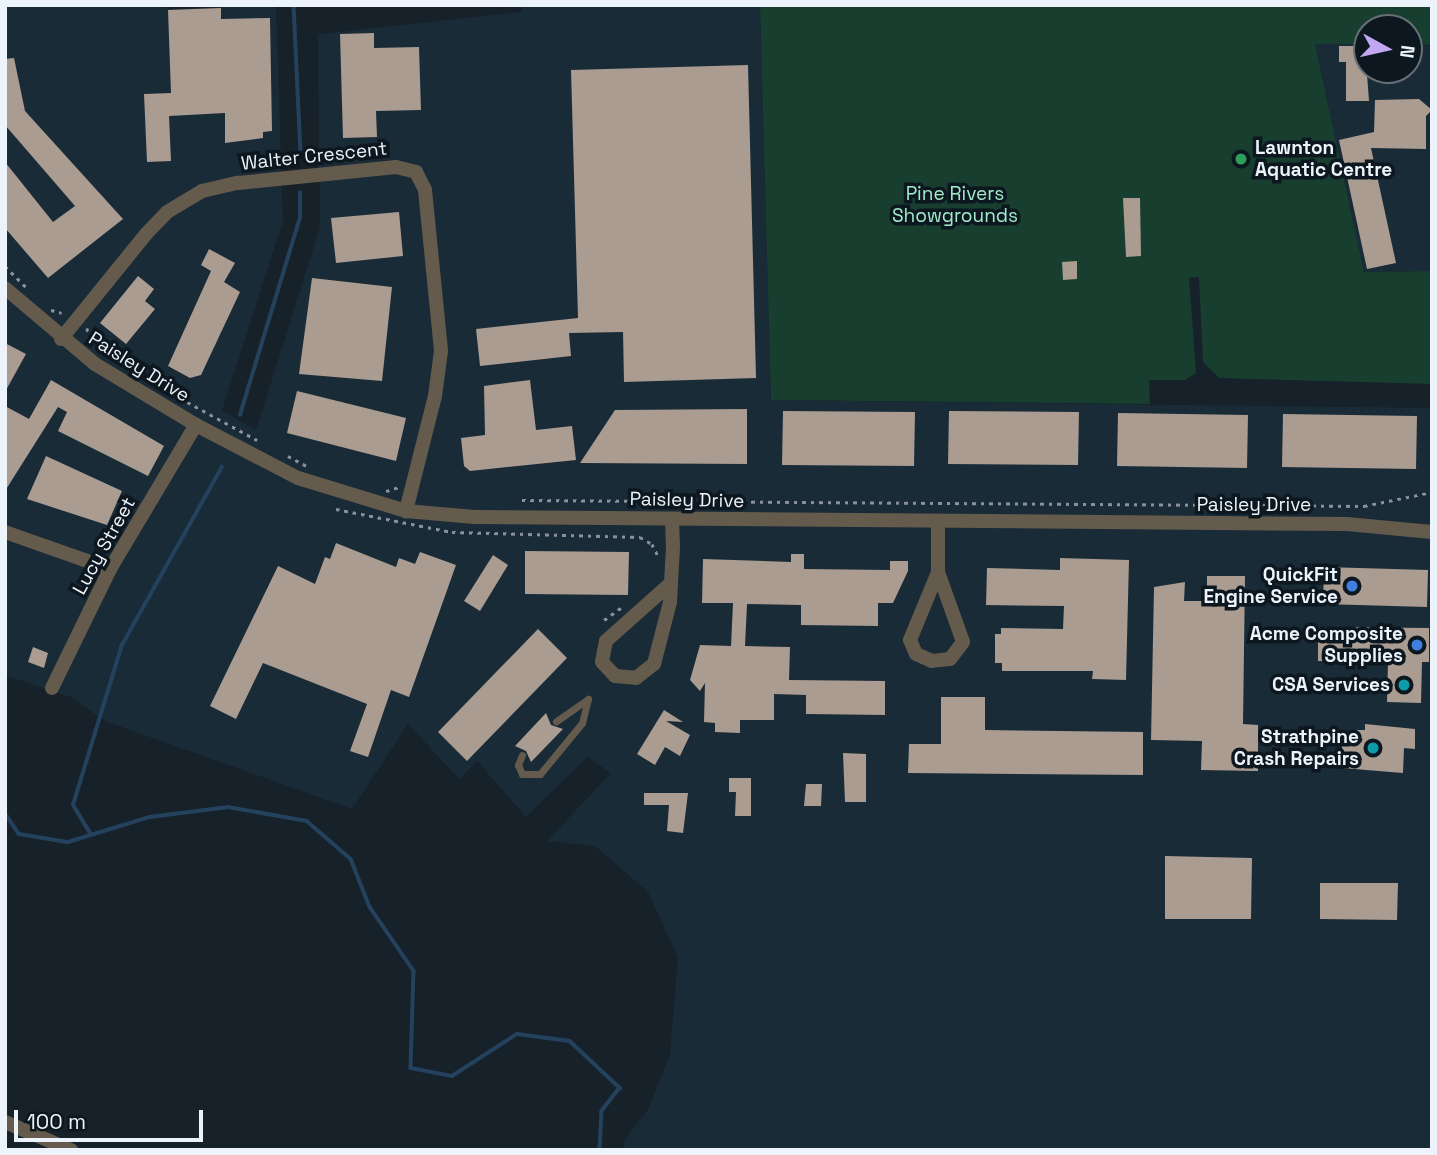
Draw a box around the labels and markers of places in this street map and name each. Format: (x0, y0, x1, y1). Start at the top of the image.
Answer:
place label: Lawnton Aquatic Centre (1255, 137, 1392, 181)
marker: Lawnton Aquatic Centre (1233, 151, 1249, 167)
place label: QuickFit Engine Service (1204, 564, 1338, 608)
marker: QuickFit Engine Service (1344, 578, 1360, 594)
place label: Acme Composite Supplies (1250, 623, 1403, 667)
marker: Acme Composite Supplies (1409, 637, 1425, 653)
place label: CSA Services (1272, 674, 1390, 696)
marker: CSA Services (1396, 677, 1412, 693)
place label: Strathpine Crash Repairs (1234, 726, 1359, 770)
marker: Strathpine Crash Repairs (1365, 740, 1381, 756)

